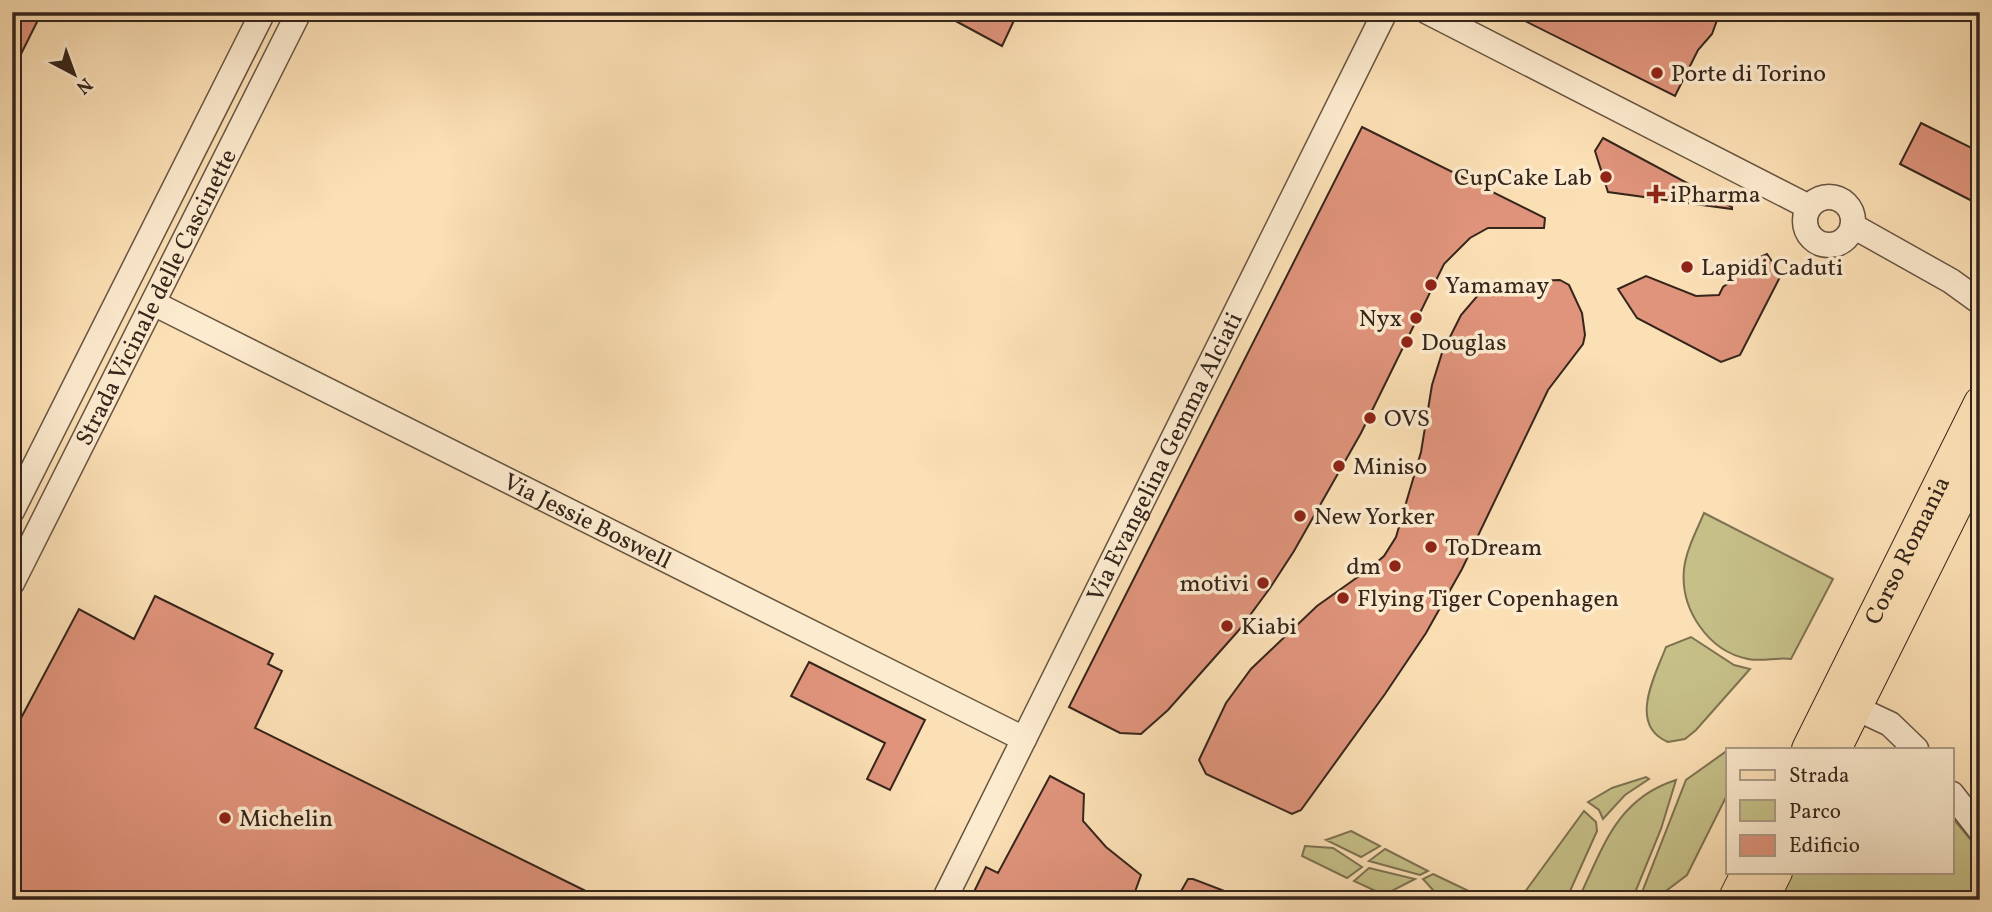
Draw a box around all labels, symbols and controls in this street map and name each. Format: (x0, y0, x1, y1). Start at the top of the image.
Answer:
north arrow (38, 38, 108, 108)
place label: Porte di Torino (1671, 58, 1826, 92)
marker: Porte di Torino (1649, 65, 1665, 81)
text: N (70, 71, 98, 100)
street label: Strada Vicinale delle Cascinette (69, 144, 246, 452)
place label: CupCake Lab (1454, 162, 1592, 196)
marker: CupCake Lab (1598, 169, 1614, 185)
place label: iPharma (1670, 179, 1761, 213)
marker: iPharma (1648, 186, 1664, 202)
place label: Lapidi Caduti (1701, 252, 1843, 286)
marker: Lapidi Caduti (1679, 259, 1695, 275)
place label: Yamamay (1445, 270, 1549, 304)
marker: Yamamay (1423, 277, 1439, 293)
place label: Nyx (1359, 303, 1402, 337)
street label: Via Evangelina Gemma Alciati (1080, 307, 1252, 608)
marker: Nyx (1408, 310, 1424, 326)
place label: Douglas (1421, 327, 1507, 361)
marker: Douglas (1399, 334, 1415, 350)
place label: OVS (1384, 403, 1430, 437)
marker: OVS (1362, 410, 1378, 426)
place label: Miniso (1353, 451, 1427, 485)
marker: Miniso (1331, 458, 1347, 474)
street label: Via Jessie Boswell (497, 466, 677, 579)
street label: Corso Romania (1857, 471, 1960, 631)
place label: New Yorker (1314, 501, 1435, 535)
marker: New Yorker (1292, 508, 1308, 524)
place label: ToDream (1445, 532, 1542, 566)
marker: ToDream (1423, 539, 1439, 555)
place label: dm (1346, 551, 1381, 585)
marker: dm (1387, 558, 1403, 574)
place label: motivi (1179, 568, 1249, 602)
marker: motivi (1255, 575, 1271, 591)
place label: Flying Tiger Copenhagen (1357, 583, 1619, 617)
marker: Flying Tiger Copenhagen (1335, 590, 1351, 606)
place label: Kiabi (1241, 611, 1297, 645)
marker: Kiabi (1219, 618, 1235, 634)
legend (1726, 748, 1954, 874)
text: Strada (1789, 762, 1850, 791)
text: Parco (1789, 798, 1841, 827)
place label: Michelin (239, 803, 333, 837)
marker: Michelin (217, 810, 233, 826)
text: Edificio (1789, 832, 1860, 861)

